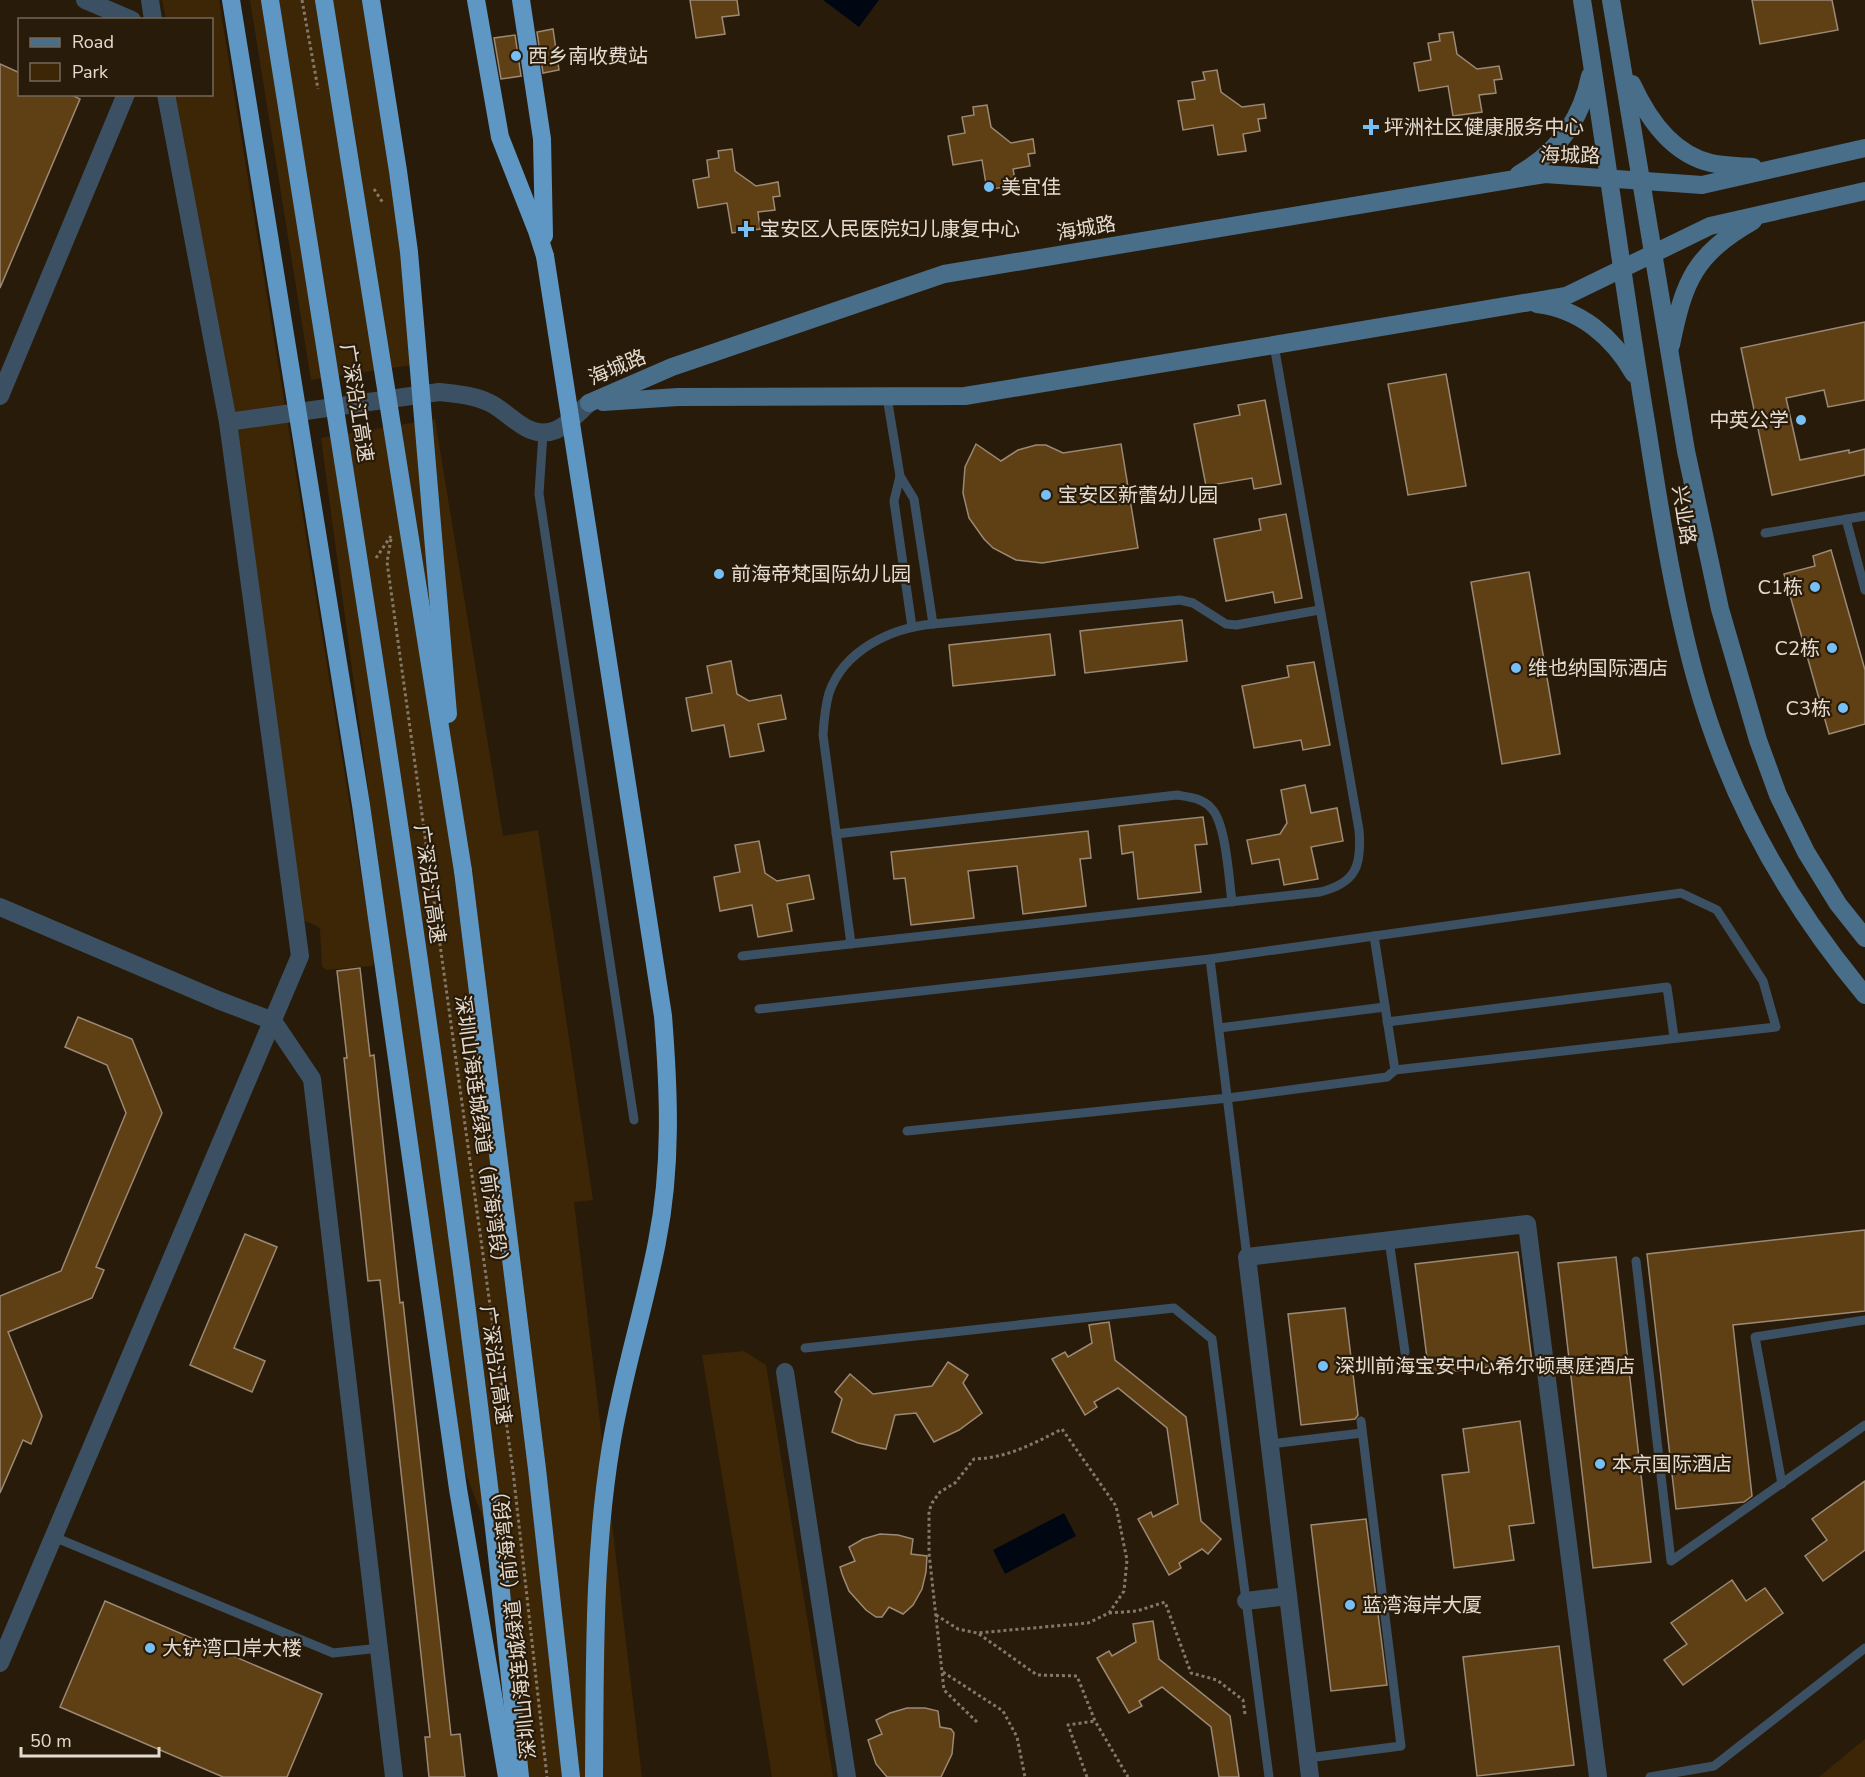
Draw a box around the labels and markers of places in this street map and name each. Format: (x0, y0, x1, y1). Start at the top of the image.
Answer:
place label: 西乡南收费站 (528, 43, 648, 70)
marker: 西乡南收费站 (509, 49, 523, 63)
place label: 坪洲社区健康服务中心 (1384, 114, 1584, 141)
marker: 坪洲社区健康服务中心 (1362, 118, 1380, 136)
place label: 美宜佳 (1001, 174, 1061, 201)
marker: 美宜佳 (982, 180, 996, 194)
place label: 宝安区人民医院妇儿康复中心 (760, 216, 1020, 243)
marker: 宝安区人民医院妇儿康复中心 (737, 220, 755, 238)
place label: 中英公学 (1709, 407, 1789, 434)
marker: 中英公学 (1794, 413, 1808, 427)
place label: 宝安区新蕾幼儿园 (1058, 482, 1218, 509)
marker: 宝安区新蕾幼儿园 (1039, 488, 1053, 502)
place label: 前海帝梵国际幼儿园 (731, 561, 911, 588)
marker: 前海帝梵国际幼儿园 (712, 567, 726, 581)
place label: C1栋 (1758, 574, 1803, 601)
marker: C1栋 (1808, 580, 1822, 594)
place label: C2栋 (1775, 635, 1820, 662)
marker: C2栋 (1825, 641, 1839, 655)
place label: 维也纳国际酒店 (1528, 655, 1668, 682)
marker: 维也纳国际酒店 (1509, 661, 1523, 675)
place label: C3栋 (1786, 695, 1831, 722)
marker: C3栋 (1836, 701, 1850, 715)
place label: 深圳前海宝安中心希尔顿惠庭酒店 (1335, 1353, 1635, 1380)
marker: 深圳前海宝安中心希尔顿惠庭酒店 (1316, 1359, 1330, 1373)
place label: 本京国际酒店 (1612, 1451, 1732, 1478)
marker: 本京国际酒店 (1593, 1457, 1607, 1471)
place label: 蓝湾海岸大厦 (1362, 1592, 1482, 1619)
marker: 蓝湾海岸大厦 (1343, 1598, 1357, 1612)
place label: 大铲湾口岸大楼 (162, 1635, 302, 1662)
marker: 大铲湾口岸大楼 (143, 1641, 157, 1655)

